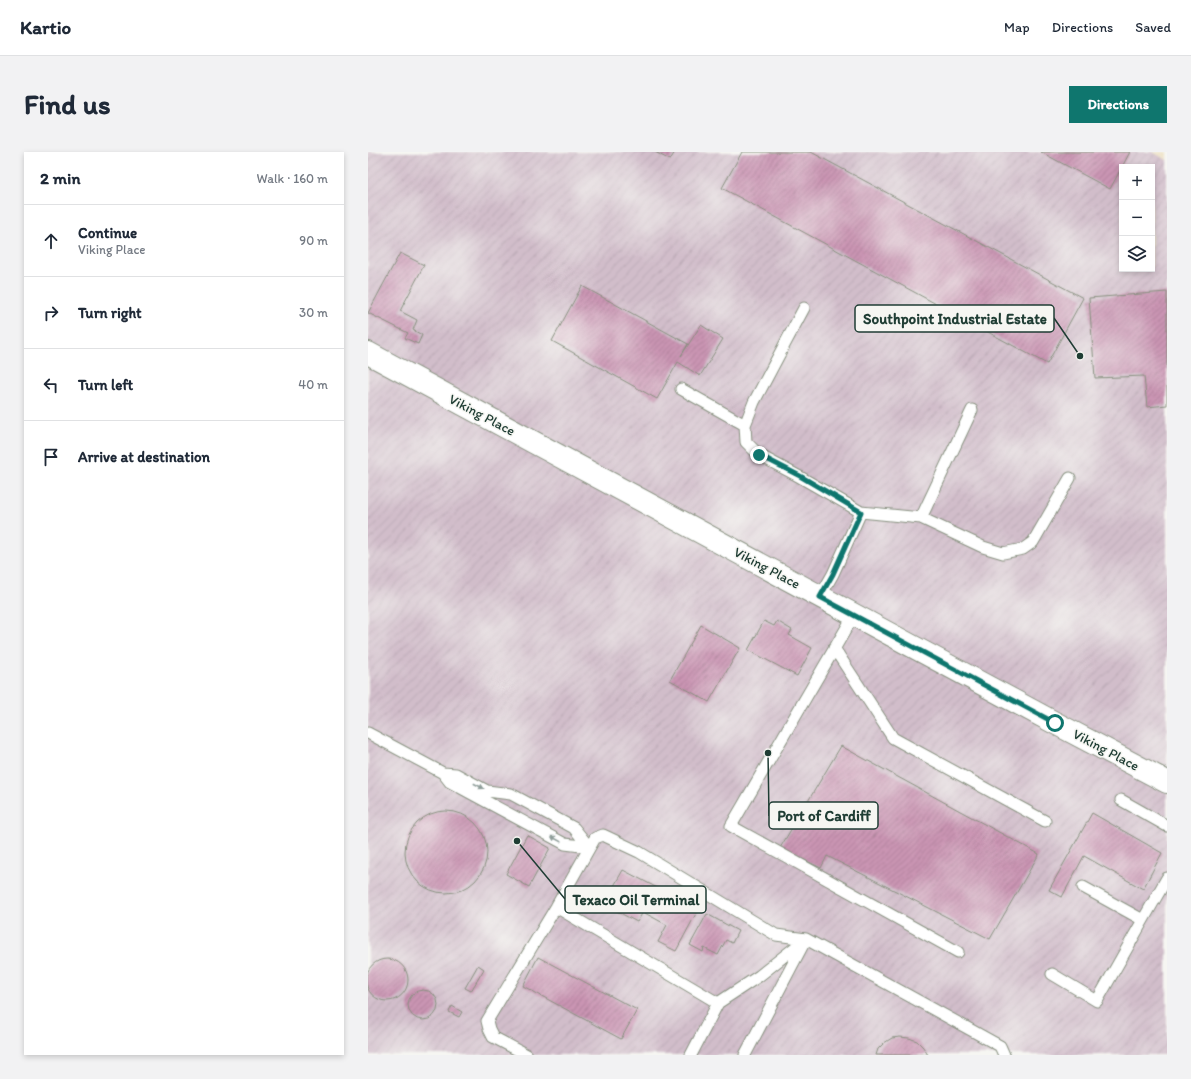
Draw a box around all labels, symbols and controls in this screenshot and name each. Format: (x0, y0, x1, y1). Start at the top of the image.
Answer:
text: Kartio (20, 16, 71, 39)
text: Map (1004, 19, 1030, 36)
text: Directions (1052, 19, 1113, 36)
text: Saved (1135, 19, 1171, 36)
button: Directions (1069, 86, 1167, 123)
text: Find us (24, 87, 111, 121)
map controls (1119, 164, 1155, 272)
button: + (1119, 164, 1155, 200)
text: 2 min (40, 168, 80, 188)
text: Walk · 160 m (257, 171, 328, 186)
button: − (1119, 200, 1155, 236)
text: Continue (78, 224, 137, 242)
icon: ahead (40, 230, 62, 252)
text: 90 m (299, 233, 328, 248)
button: layers (1119, 236, 1155, 272)
text: Viking Place (78, 242, 146, 257)
icon: right (40, 302, 62, 324)
text: Turn right (78, 304, 142, 322)
text: 30 m (299, 305, 328, 320)
callout: Southpoint Industrial Estate (855, 305, 1054, 332)
text: Southpoint Industrial Estate (863, 310, 1047, 329)
icon: left (40, 374, 62, 396)
text: Turn left (78, 376, 133, 394)
text: 40 m (298, 377, 328, 392)
street label: Viking Place (446, 390, 518, 440)
icon: arrive (40, 446, 62, 468)
route end (750, 446, 768, 464)
text: Arrive at destination (78, 448, 210, 466)
street label: Viking Place (731, 543, 803, 593)
route start (1046, 714, 1064, 732)
street label: Viking Place (1070, 725, 1142, 775)
one-way arrow (473, 783, 485, 790)
callout: Port of Cardiff (769, 802, 878, 829)
text: Port of Cardiff (777, 807, 872, 825)
one-way arrow (550, 836, 562, 843)
callout: Texaco Oil Terminal (565, 886, 706, 913)
text: Texaco Oil Terminal (572, 891, 700, 909)

